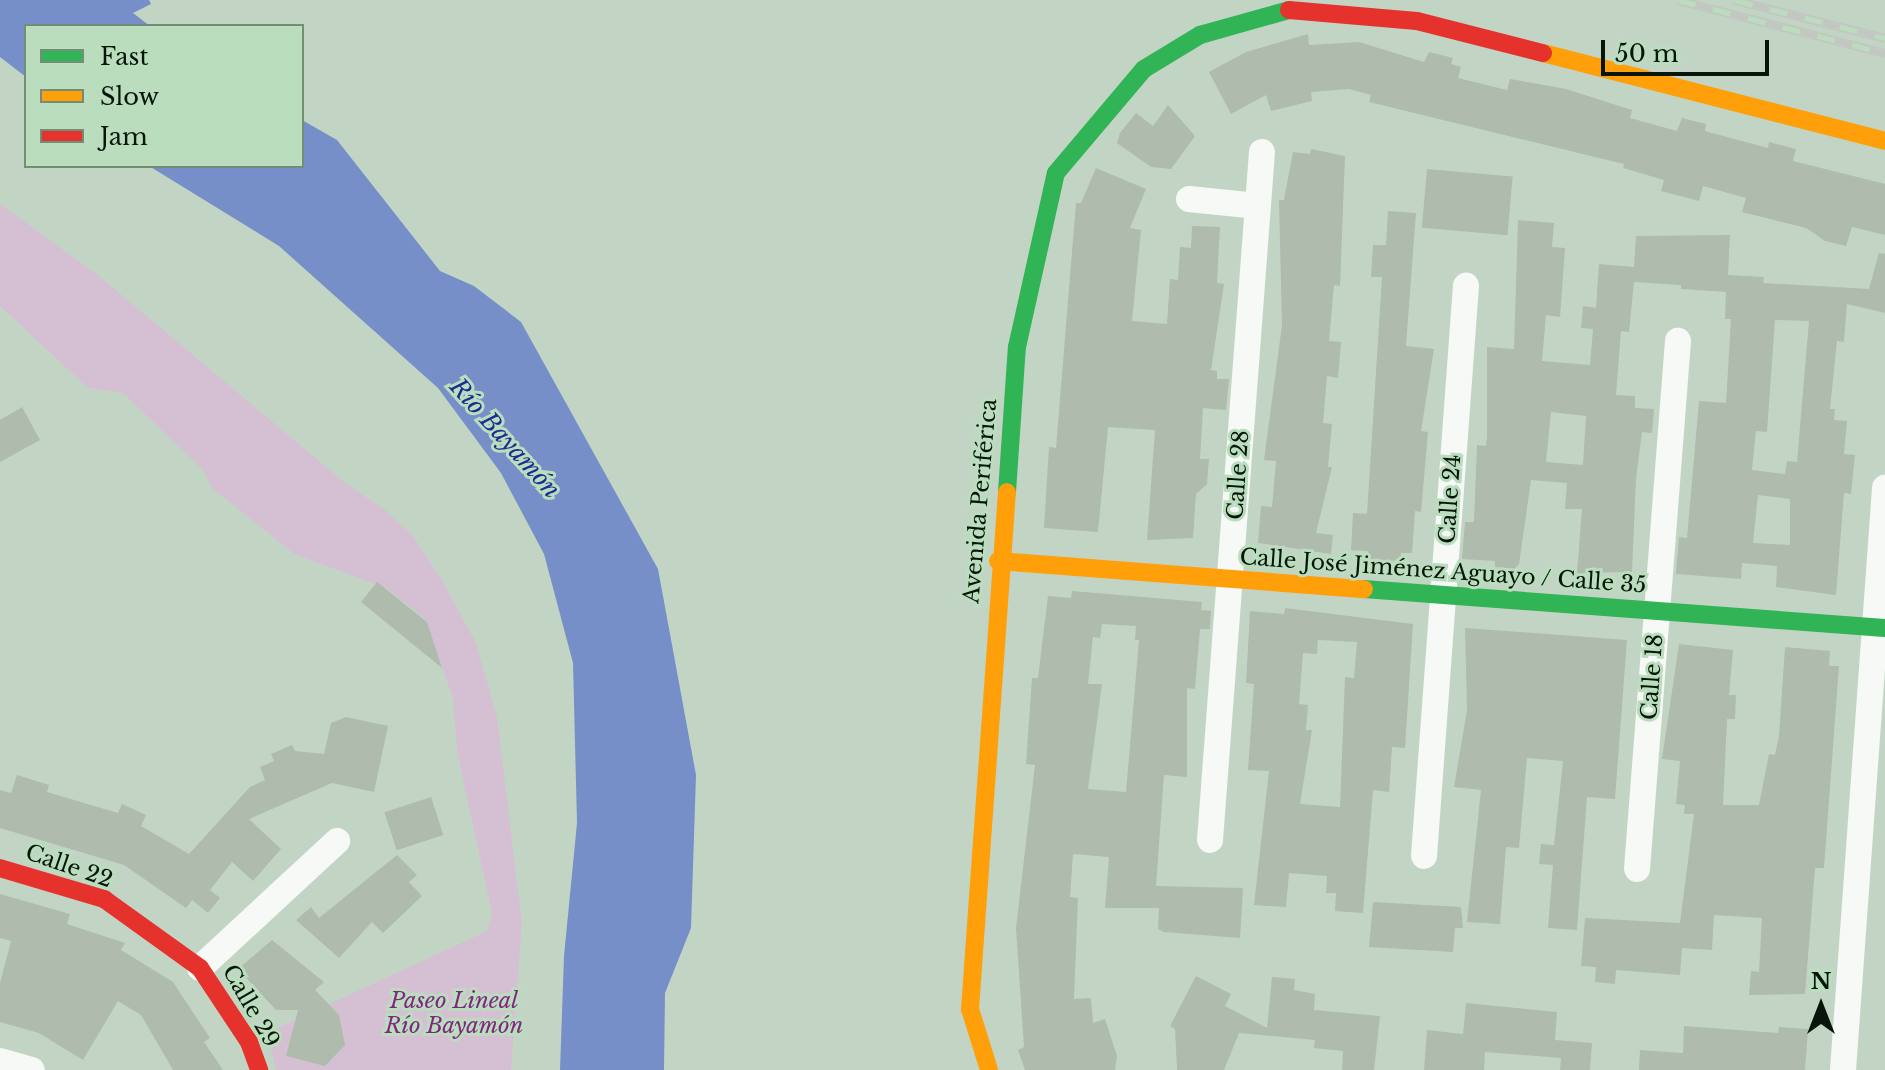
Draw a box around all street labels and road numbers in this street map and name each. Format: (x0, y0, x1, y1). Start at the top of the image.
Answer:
street label: Avenida Periférica (958, 397, 1002, 605)
street label: Calle 28 (1222, 429, 1254, 521)
street label: Calle 24 (1434, 453, 1466, 545)
street label: Calle José Jiménez Aguayo / Calle 35 (1238, 544, 1648, 598)
street label: Calle 18 (1636, 633, 1668, 721)
street label: Calle 22 (22, 839, 116, 893)
street label: Calle 29 (217, 960, 285, 1052)

